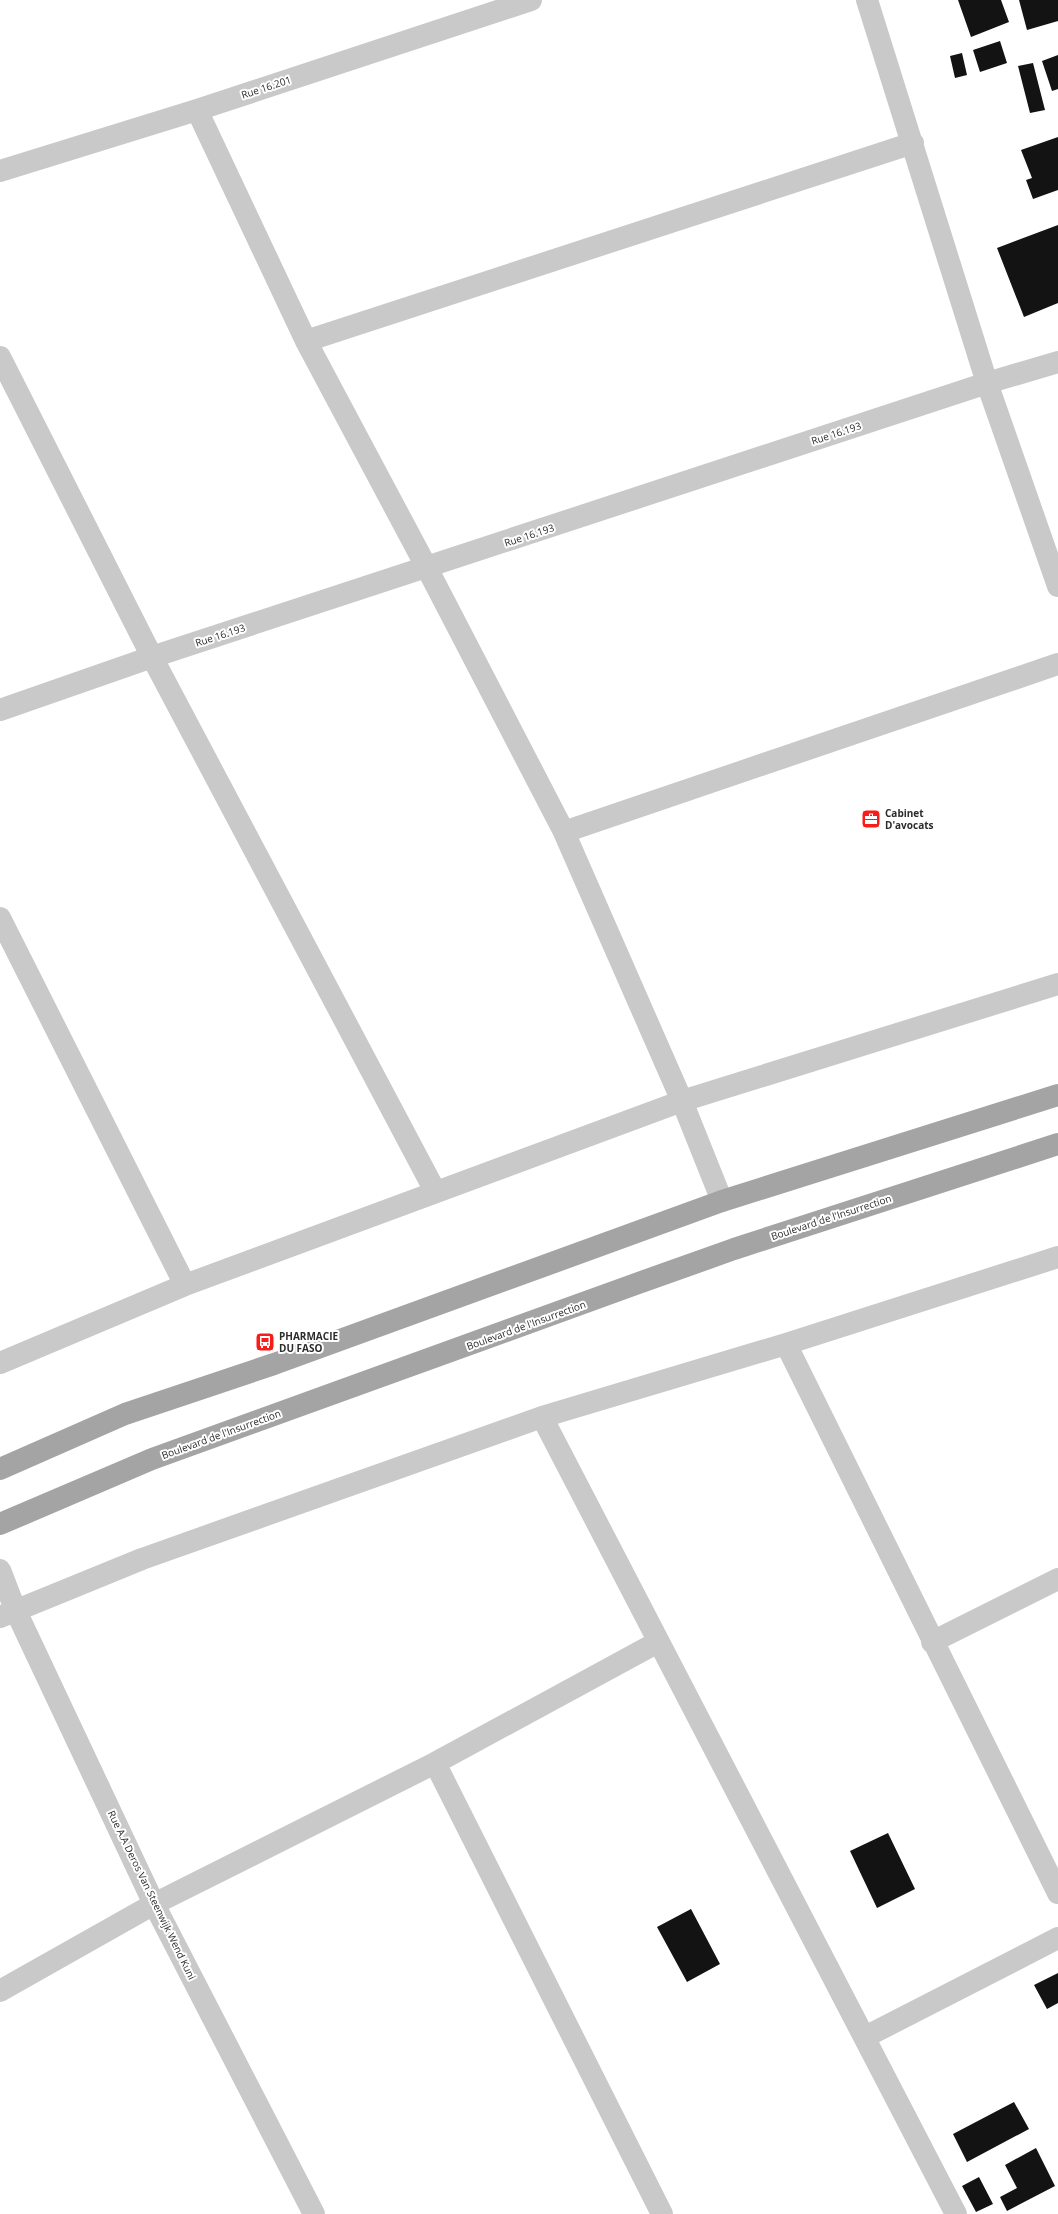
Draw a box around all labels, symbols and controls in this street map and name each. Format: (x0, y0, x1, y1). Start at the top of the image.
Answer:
street label: Rue 16.201 (239, 72, 293, 102)
street label: Rue 16.193 (809, 418, 863, 448)
street label: Rue 16.193 (502, 520, 556, 550)
street label: Rue 16.193 (193, 620, 247, 650)
place label: Cabinet D'avocats (885, 806, 934, 832)
office icon: Cabinet D'avocats (860, 808, 882, 830)
street label: Boulevard de l'Insurrection (769, 1191, 893, 1243)
street label: Boulevard de l'Insurrection (465, 1297, 587, 1353)
place label: PHARMACIE DU FASO (279, 1329, 338, 1355)
bus stop icon: PHARMACIE DU FASO (254, 1331, 276, 1353)
street label: Boulevard de l'Insurrection (160, 1406, 282, 1462)
street label: Rue A.A Deros Van Steenwijk Wend Kuni (105, 1808, 199, 1982)

